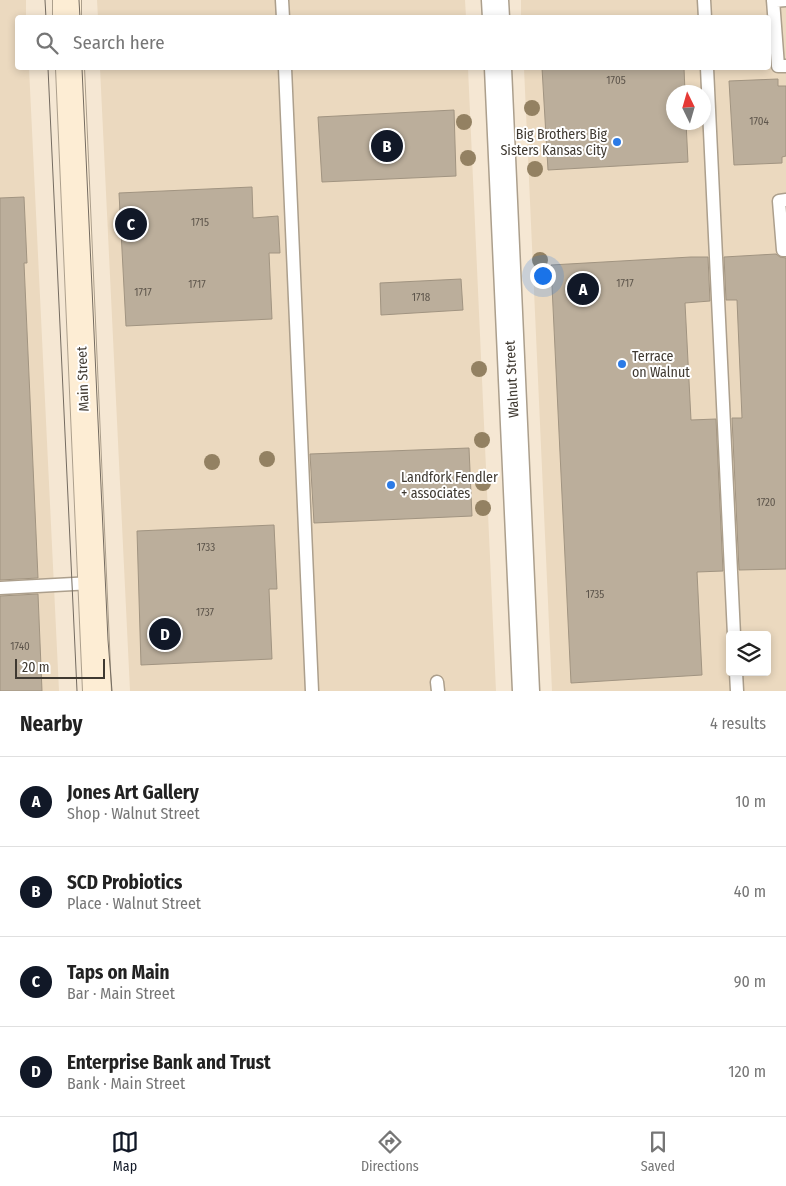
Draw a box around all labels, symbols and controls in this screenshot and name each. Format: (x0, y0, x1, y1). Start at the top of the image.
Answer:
search box (15, 15, 771, 70)
icon: search (33, 29, 61, 57)
text: Search here (73, 31, 165, 54)
house number: 1705 (606, 74, 626, 87)
north arrow (666, 85, 711, 130)
house number: 1704 (749, 115, 770, 128)
place label: Big Brothers Big Sisters Kansas City (500, 126, 608, 159)
pin: B (371, 127, 403, 165)
marker: Big Brothers Big Sisters Kansas City (611, 136, 623, 148)
pin: C (115, 205, 147, 243)
house number: 1715 (191, 216, 209, 229)
your location (530, 263, 556, 289)
pin: A (567, 270, 599, 308)
house number: 1717 (616, 277, 634, 290)
house number: 1717 (188, 278, 206, 291)
house number: 1717 (134, 286, 152, 299)
house number: 1718 (412, 291, 431, 304)
street label: Walnut Street (501, 339, 523, 418)
street label: Main Street (73, 346, 93, 412)
place label: Terrace on Walnut (632, 348, 690, 381)
marker: Terrace on Walnut (616, 358, 628, 370)
place label: Landfork Fendler + associates (401, 469, 498, 502)
marker: Landfork Fendler + associates (385, 479, 397, 491)
house number: 1720 (756, 496, 776, 509)
house number: 1733 (197, 541, 215, 554)
house number: 1735 (586, 588, 604, 601)
house number: 1737 (196, 606, 215, 619)
pin: D (149, 615, 181, 653)
map controls (726, 631, 771, 676)
button: layers (726, 631, 771, 676)
house number: 1740 (10, 640, 30, 653)
scale bar (15, 656, 105, 679)
text: 20 m (22, 659, 50, 676)
text: Nearby (20, 711, 82, 737)
text: 4 results (710, 714, 766, 733)
text: Jones Art Gallery (67, 781, 199, 804)
text: A (32, 792, 40, 811)
text: 10 m (735, 792, 766, 811)
text: Shop · Walnut Street (67, 804, 200, 823)
text: SCD Probiotics (67, 871, 182, 894)
text: B (32, 882, 40, 901)
text: 40 m (734, 882, 766, 901)
text: Place · Walnut Street (67, 894, 201, 913)
text: Taps on Main (67, 961, 169, 984)
text: C (32, 972, 40, 991)
text: 90 m (734, 972, 766, 991)
text: Bar · Main Street (67, 984, 175, 1003)
text: Enterprise Bank and Trust (67, 1051, 271, 1074)
text: D (31, 1062, 41, 1081)
text: 120 m (728, 1062, 766, 1081)
text: Bank · Main Street (67, 1074, 185, 1093)
tab: Map (111, 1128, 139, 1175)
tab: Directions (361, 1128, 419, 1175)
tab: Saved (641, 1128, 675, 1175)

